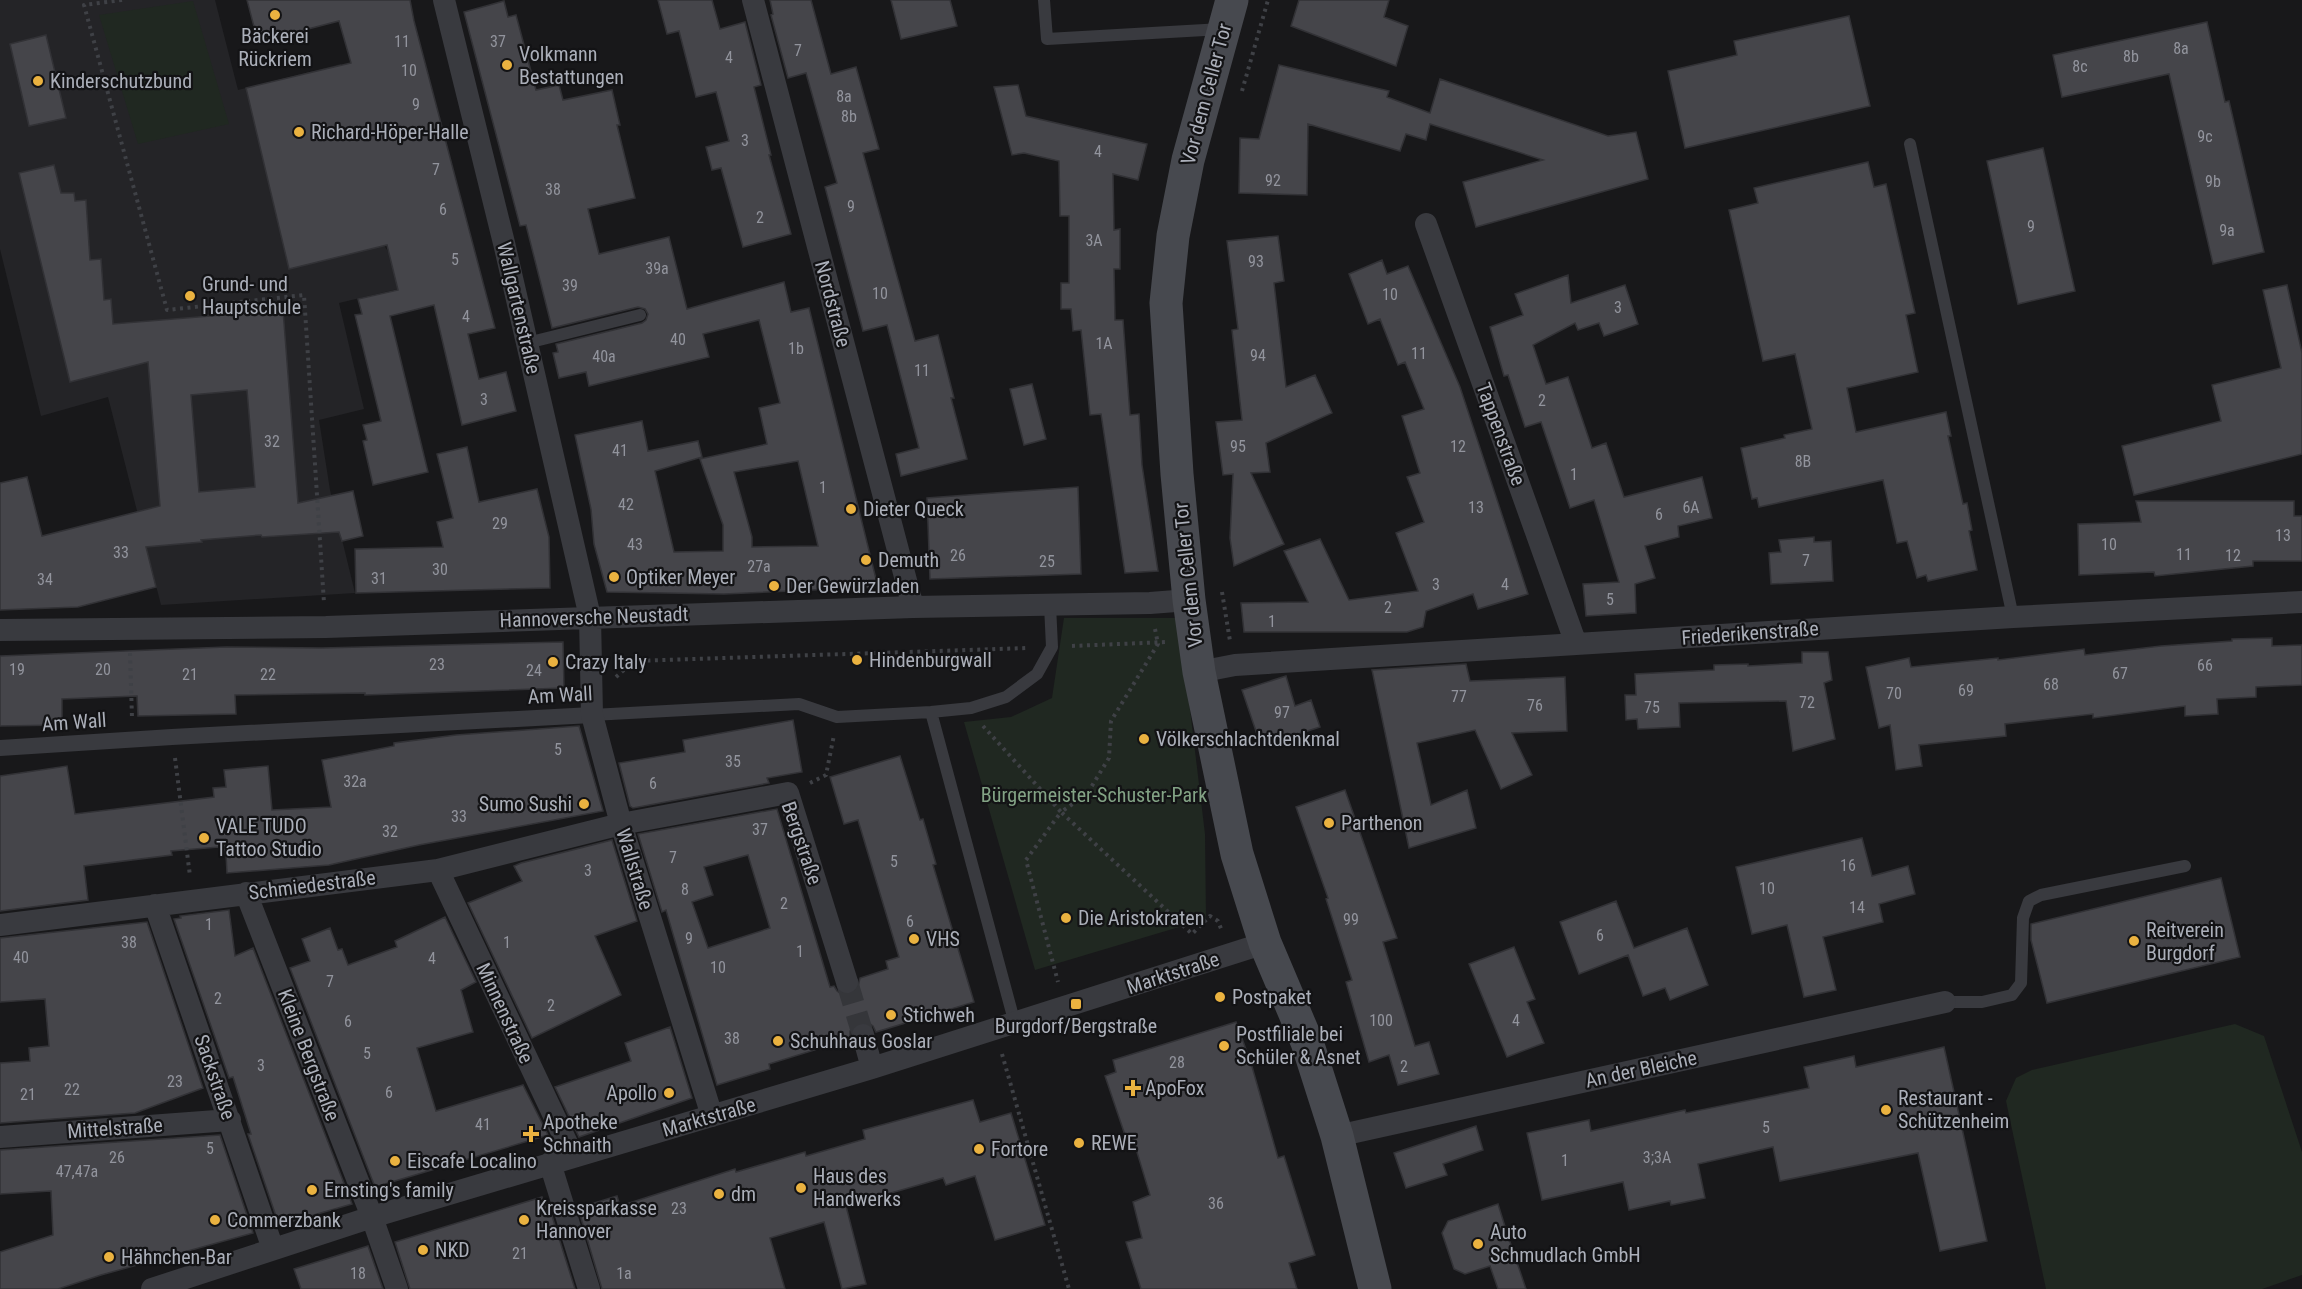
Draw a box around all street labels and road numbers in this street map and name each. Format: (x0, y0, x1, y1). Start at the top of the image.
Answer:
street label: Vor dem Celler Tor (1176, 21, 1236, 167)
street label: Wallgartenstraße (492, 240, 546, 376)
street label: Nordstraße (810, 258, 856, 350)
street label: Tappenstraße (1471, 379, 1531, 489)
street label: Vor dem Celler Tor (1168, 501, 1208, 649)
street label: Hannoversche Neustadt (499, 602, 689, 632)
street label: Friederikenstraße (1681, 616, 1819, 650)
street label: Am Wall (527, 681, 593, 709)
street label: Am Wall (41, 708, 107, 736)
street label: Bergstraße (777, 798, 827, 888)
street label: Wallstraße (611, 825, 659, 913)
street label: Schmiedestraße (247, 865, 377, 905)
street label: Marktstraße (1124, 947, 1222, 999)
street label: Minnenstraße (471, 959, 539, 1067)
street label: Kleine Bergstraße (273, 986, 345, 1124)
street label: Sackstraße (189, 1031, 241, 1123)
street label: An der Bleiche (1583, 1045, 1699, 1093)
street label: Marktstraße (660, 1092, 758, 1142)
street label: Mittelstraße (66, 1113, 164, 1143)

